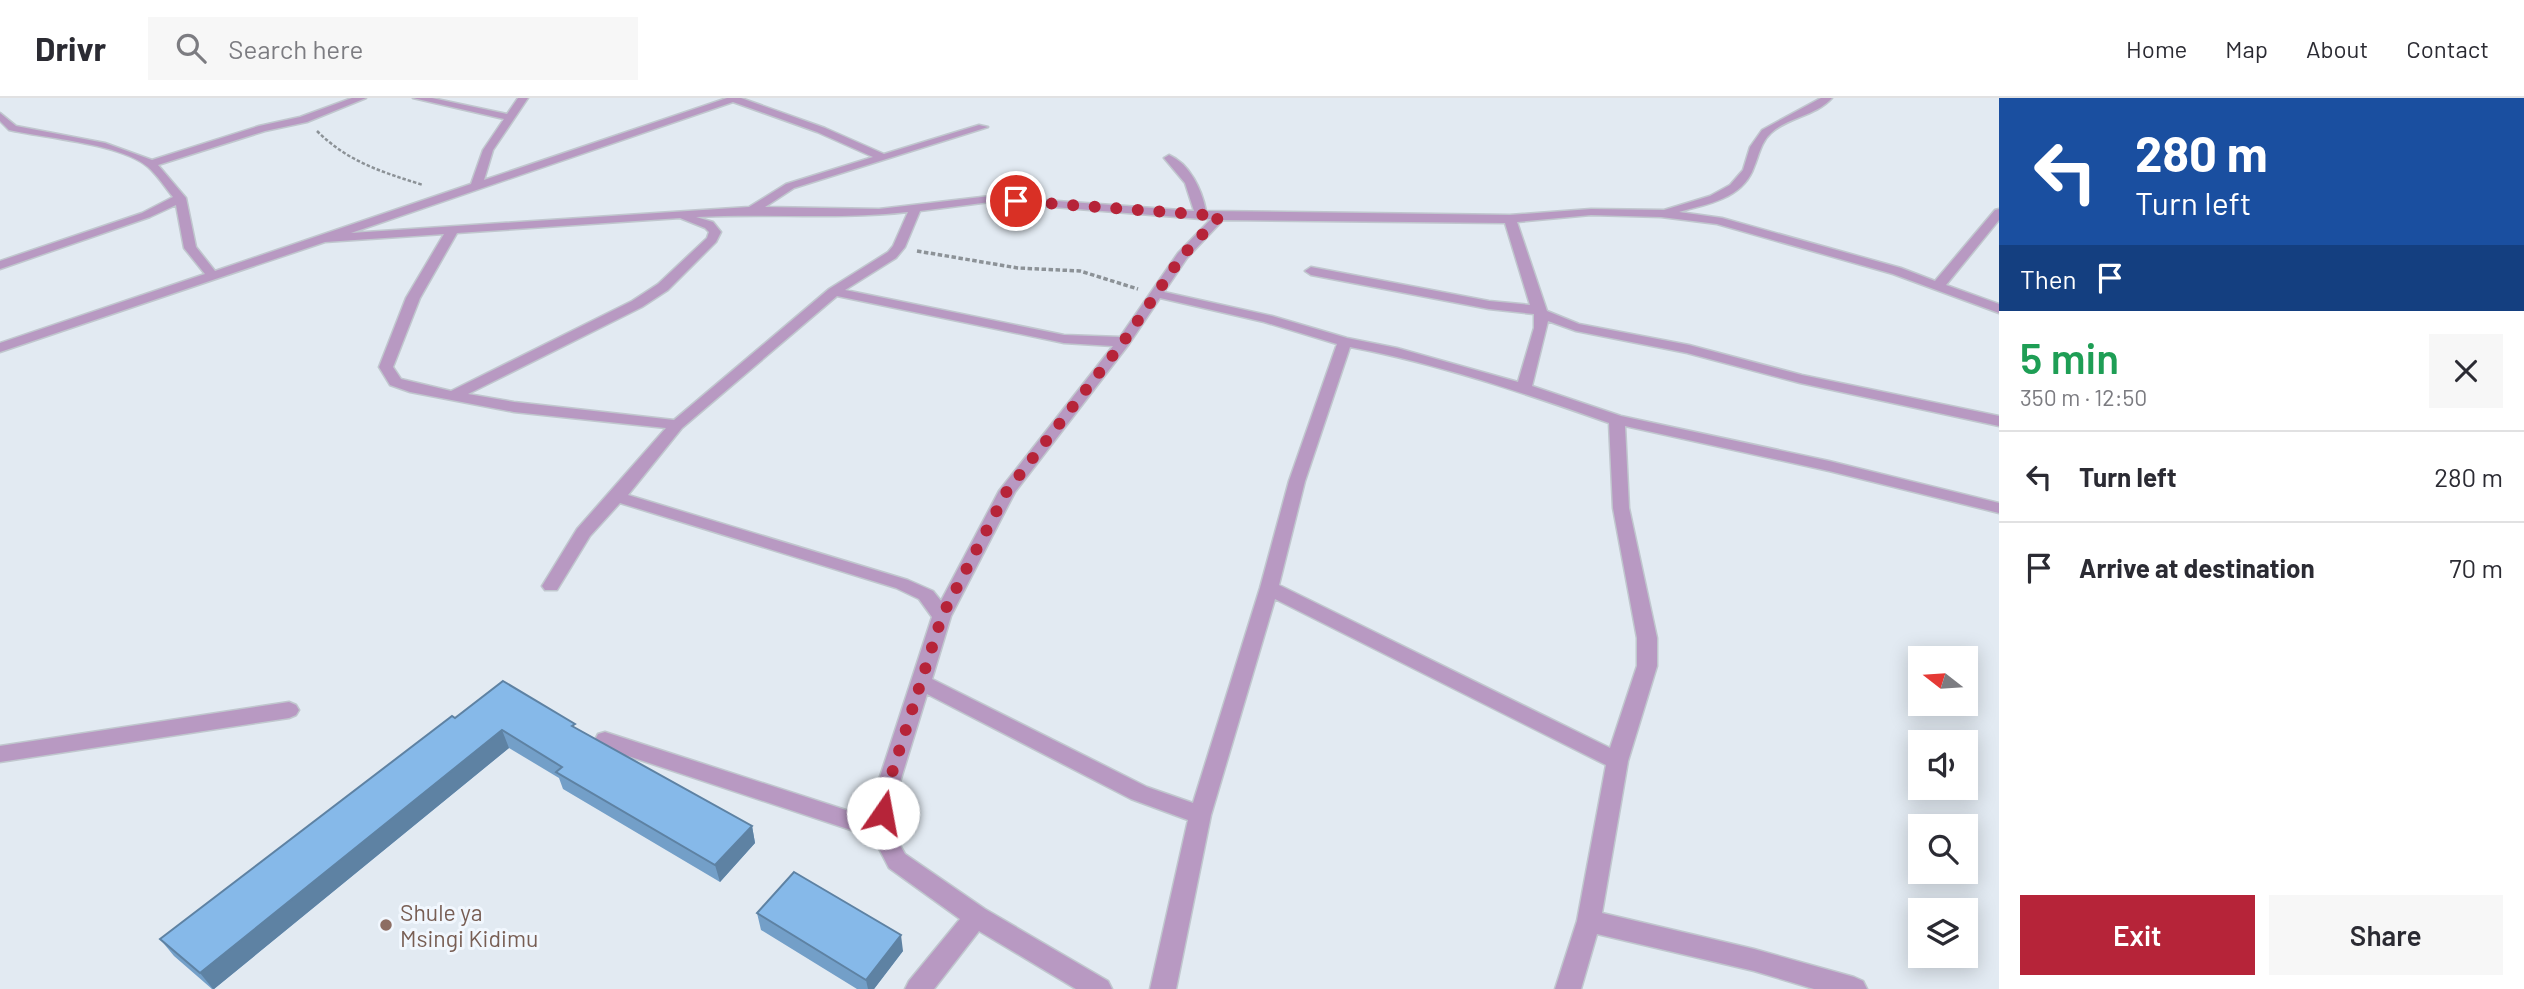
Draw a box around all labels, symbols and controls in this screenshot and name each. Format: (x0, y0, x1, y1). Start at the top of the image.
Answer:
search box (148, 17, 638, 80)
text: Drivr (35, 28, 106, 68)
icon: search (172, 29, 210, 67)
text: Search here (228, 33, 363, 64)
text: Home (2126, 34, 2187, 63)
text: Map (2225, 34, 2268, 63)
text: About (2306, 34, 2368, 63)
text: Contact (2406, 34, 2489, 63)
text: 280 m (2135, 123, 2268, 182)
icon: left (2020, 126, 2111, 217)
pin (986, 171, 1046, 231)
icon: arrive (997, 182, 1035, 220)
text: Turn left (2135, 183, 2252, 221)
icon: arrive (2091, 259, 2129, 297)
text: Then (2020, 263, 2077, 294)
text: 5 min (2020, 332, 2119, 382)
button: close (2429, 334, 2503, 408)
text: 350 m · 12:50 (2020, 383, 2147, 411)
icon: left (2020, 458, 2058, 496)
text: Turn left (2079, 461, 2177, 492)
text: 280 m (2434, 461, 2503, 492)
icon: arrive (2020, 549, 2058, 587)
text: Arrive at destination (2079, 552, 2315, 583)
text: 70 m (2449, 552, 2503, 583)
north arrow (1908, 646, 1978, 716)
map controls (1908, 646, 1978, 968)
button: sound (1908, 730, 1978, 800)
position arrow (846, 776, 920, 850)
button: search (1908, 814, 1978, 884)
button: Exit (2020, 895, 2255, 975)
button: Share (2269, 895, 2503, 975)
place label: Shule ya Msingi Kidimu (400, 898, 538, 952)
button: layers (1908, 898, 1978, 968)
marker: Shule ya Msingi Kidimu (378, 917, 394, 933)

